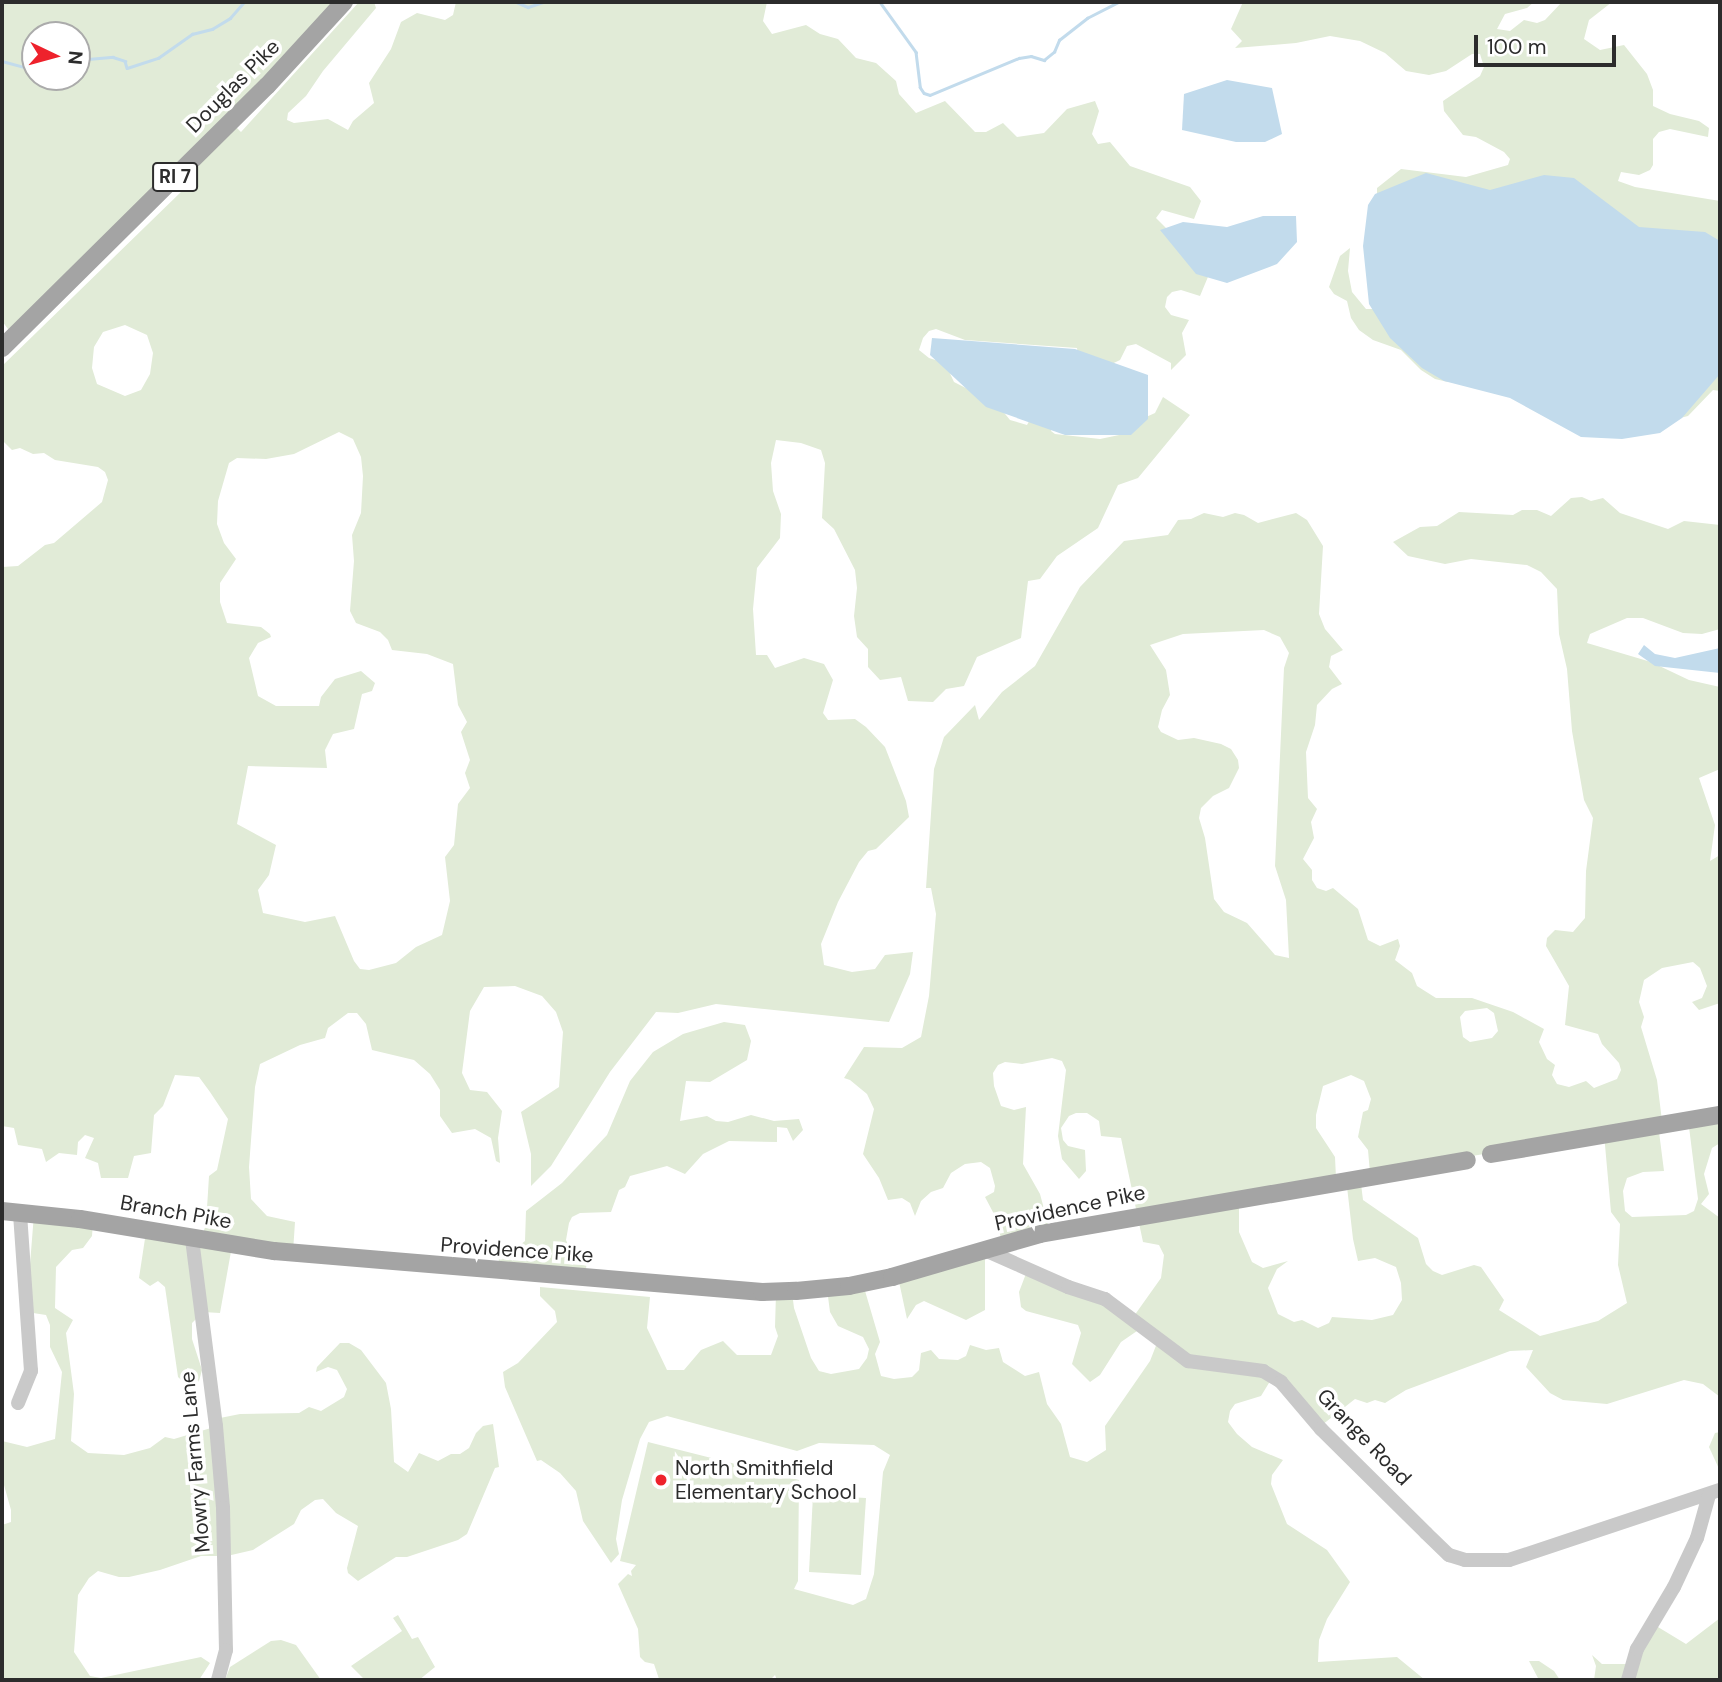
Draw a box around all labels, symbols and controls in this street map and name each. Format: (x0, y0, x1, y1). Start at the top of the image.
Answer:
north arrow (21, 21, 91, 91)
scale bar (1477, 21, 1619, 65)
text: 100 m (1487, 33, 1547, 61)
street label: Douglas Pike (181, 34, 285, 138)
text: N (62, 50, 88, 66)
road number: RI 7 (150, 162, 200, 192)
street label: Providence Pike (992, 1180, 1148, 1236)
street label: Branch Pike (118, 1190, 234, 1234)
street label: Providence Pike (440, 1232, 594, 1268)
street label: Mowry Farms Lane (175, 1370, 215, 1554)
street label: Grange Road (1312, 1383, 1416, 1491)
place label: North Smithfield Elementary School (675, 1455, 857, 1505)
marker: North Smithfield Elementary School (653, 1472, 669, 1488)

